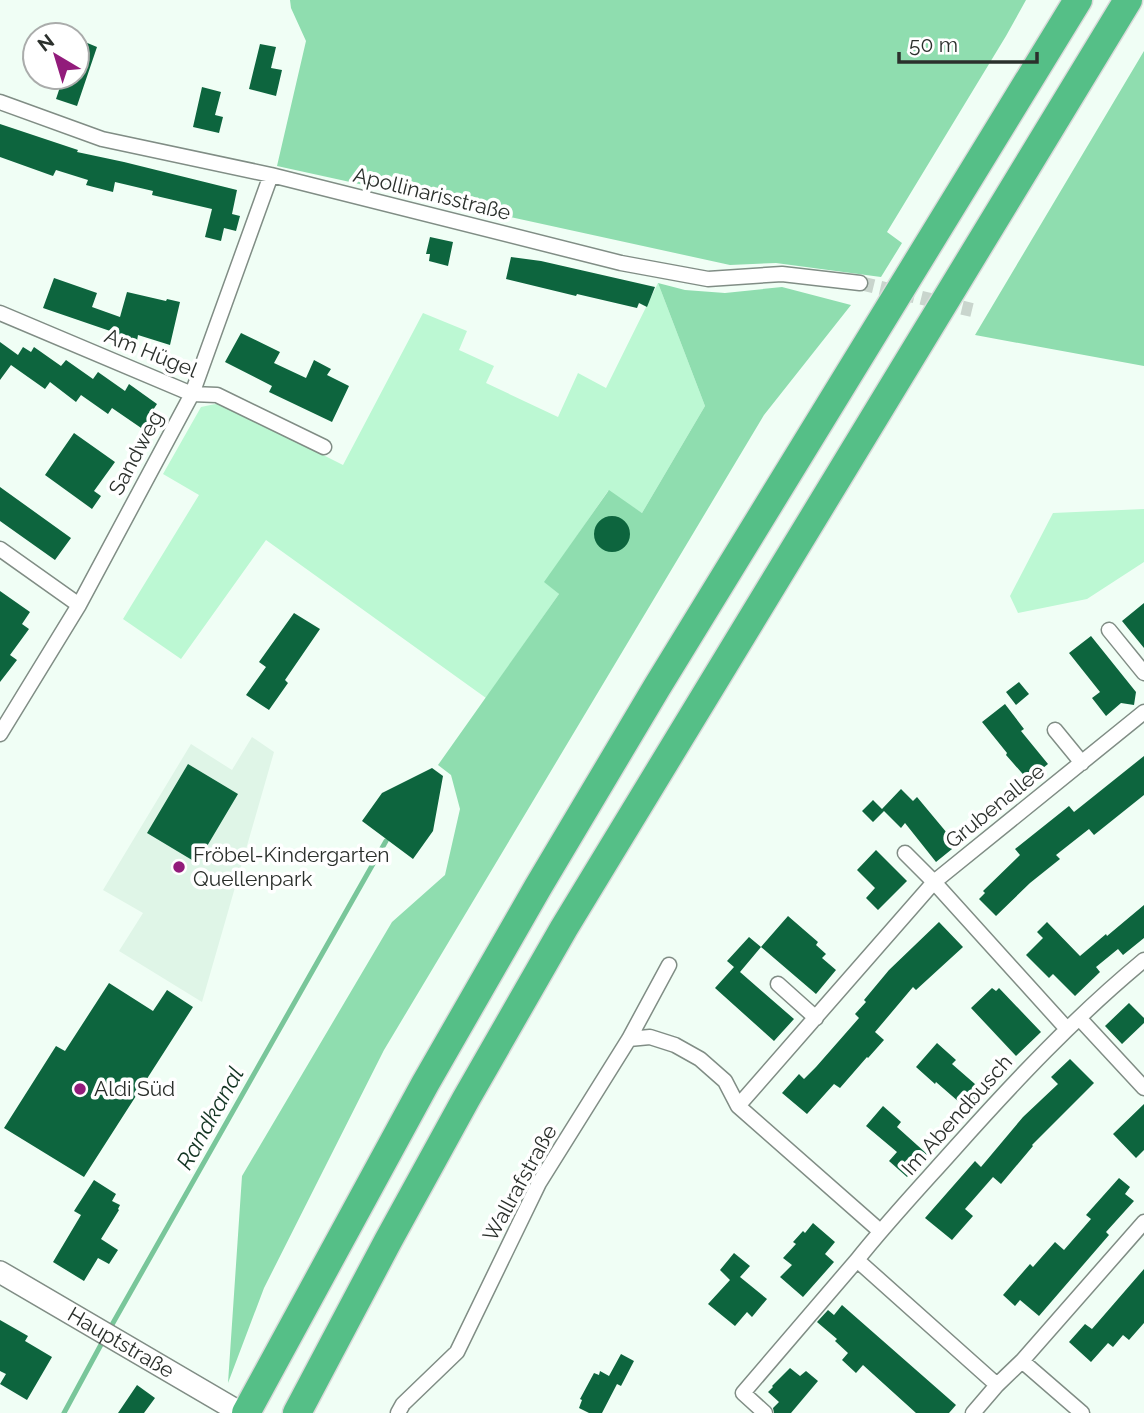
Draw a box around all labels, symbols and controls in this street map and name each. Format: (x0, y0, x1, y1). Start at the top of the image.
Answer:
north arrow (21, 21, 91, 91)
scale bar (899, 21, 1037, 65)
text: N (33, 29, 58, 56)
text: 50 m (909, 32, 958, 57)
street label: Apollinarisstraße (351, 162, 513, 225)
street label: Am Hügel (101, 323, 201, 383)
street label: Sandweg (103, 407, 168, 499)
street label: Grubenallee (940, 758, 1049, 853)
place label: Fröbel-Kindergarten Quellenpark (193, 842, 390, 891)
marker: Fröbel-Kindergarten Quellenpark (171, 859, 187, 875)
street label: Im Abendbusch (896, 1049, 1017, 1180)
water label: Randkanal (170, 1062, 249, 1174)
place label: Aldi Süd (94, 1076, 175, 1101)
marker: Aldi Süd (72, 1081, 88, 1097)
street label: Wallrafstraße (477, 1120, 562, 1245)
street label: Hauptstraße (63, 1301, 179, 1383)

